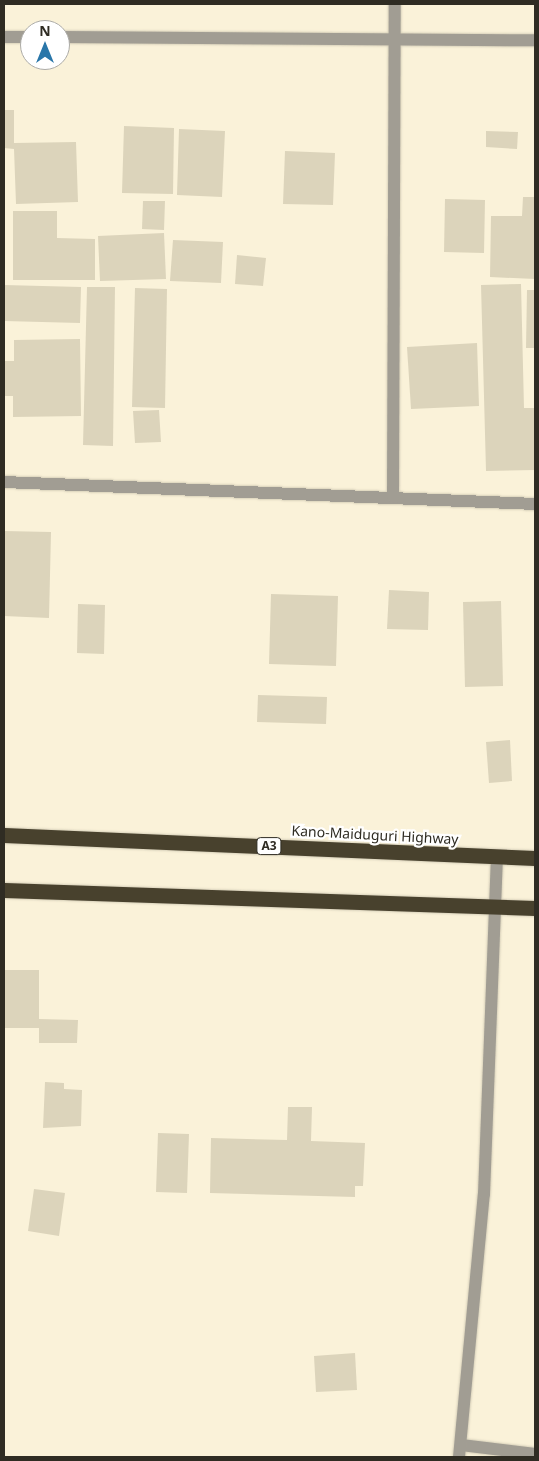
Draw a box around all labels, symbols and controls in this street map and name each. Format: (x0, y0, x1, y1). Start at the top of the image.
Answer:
north arrow (20, 20, 70, 70)
text: N (39, 21, 51, 40)
street label: Kano-Maiduguri Highway (291, 822, 459, 848)
road number: A3 (255, 836, 283, 856)

